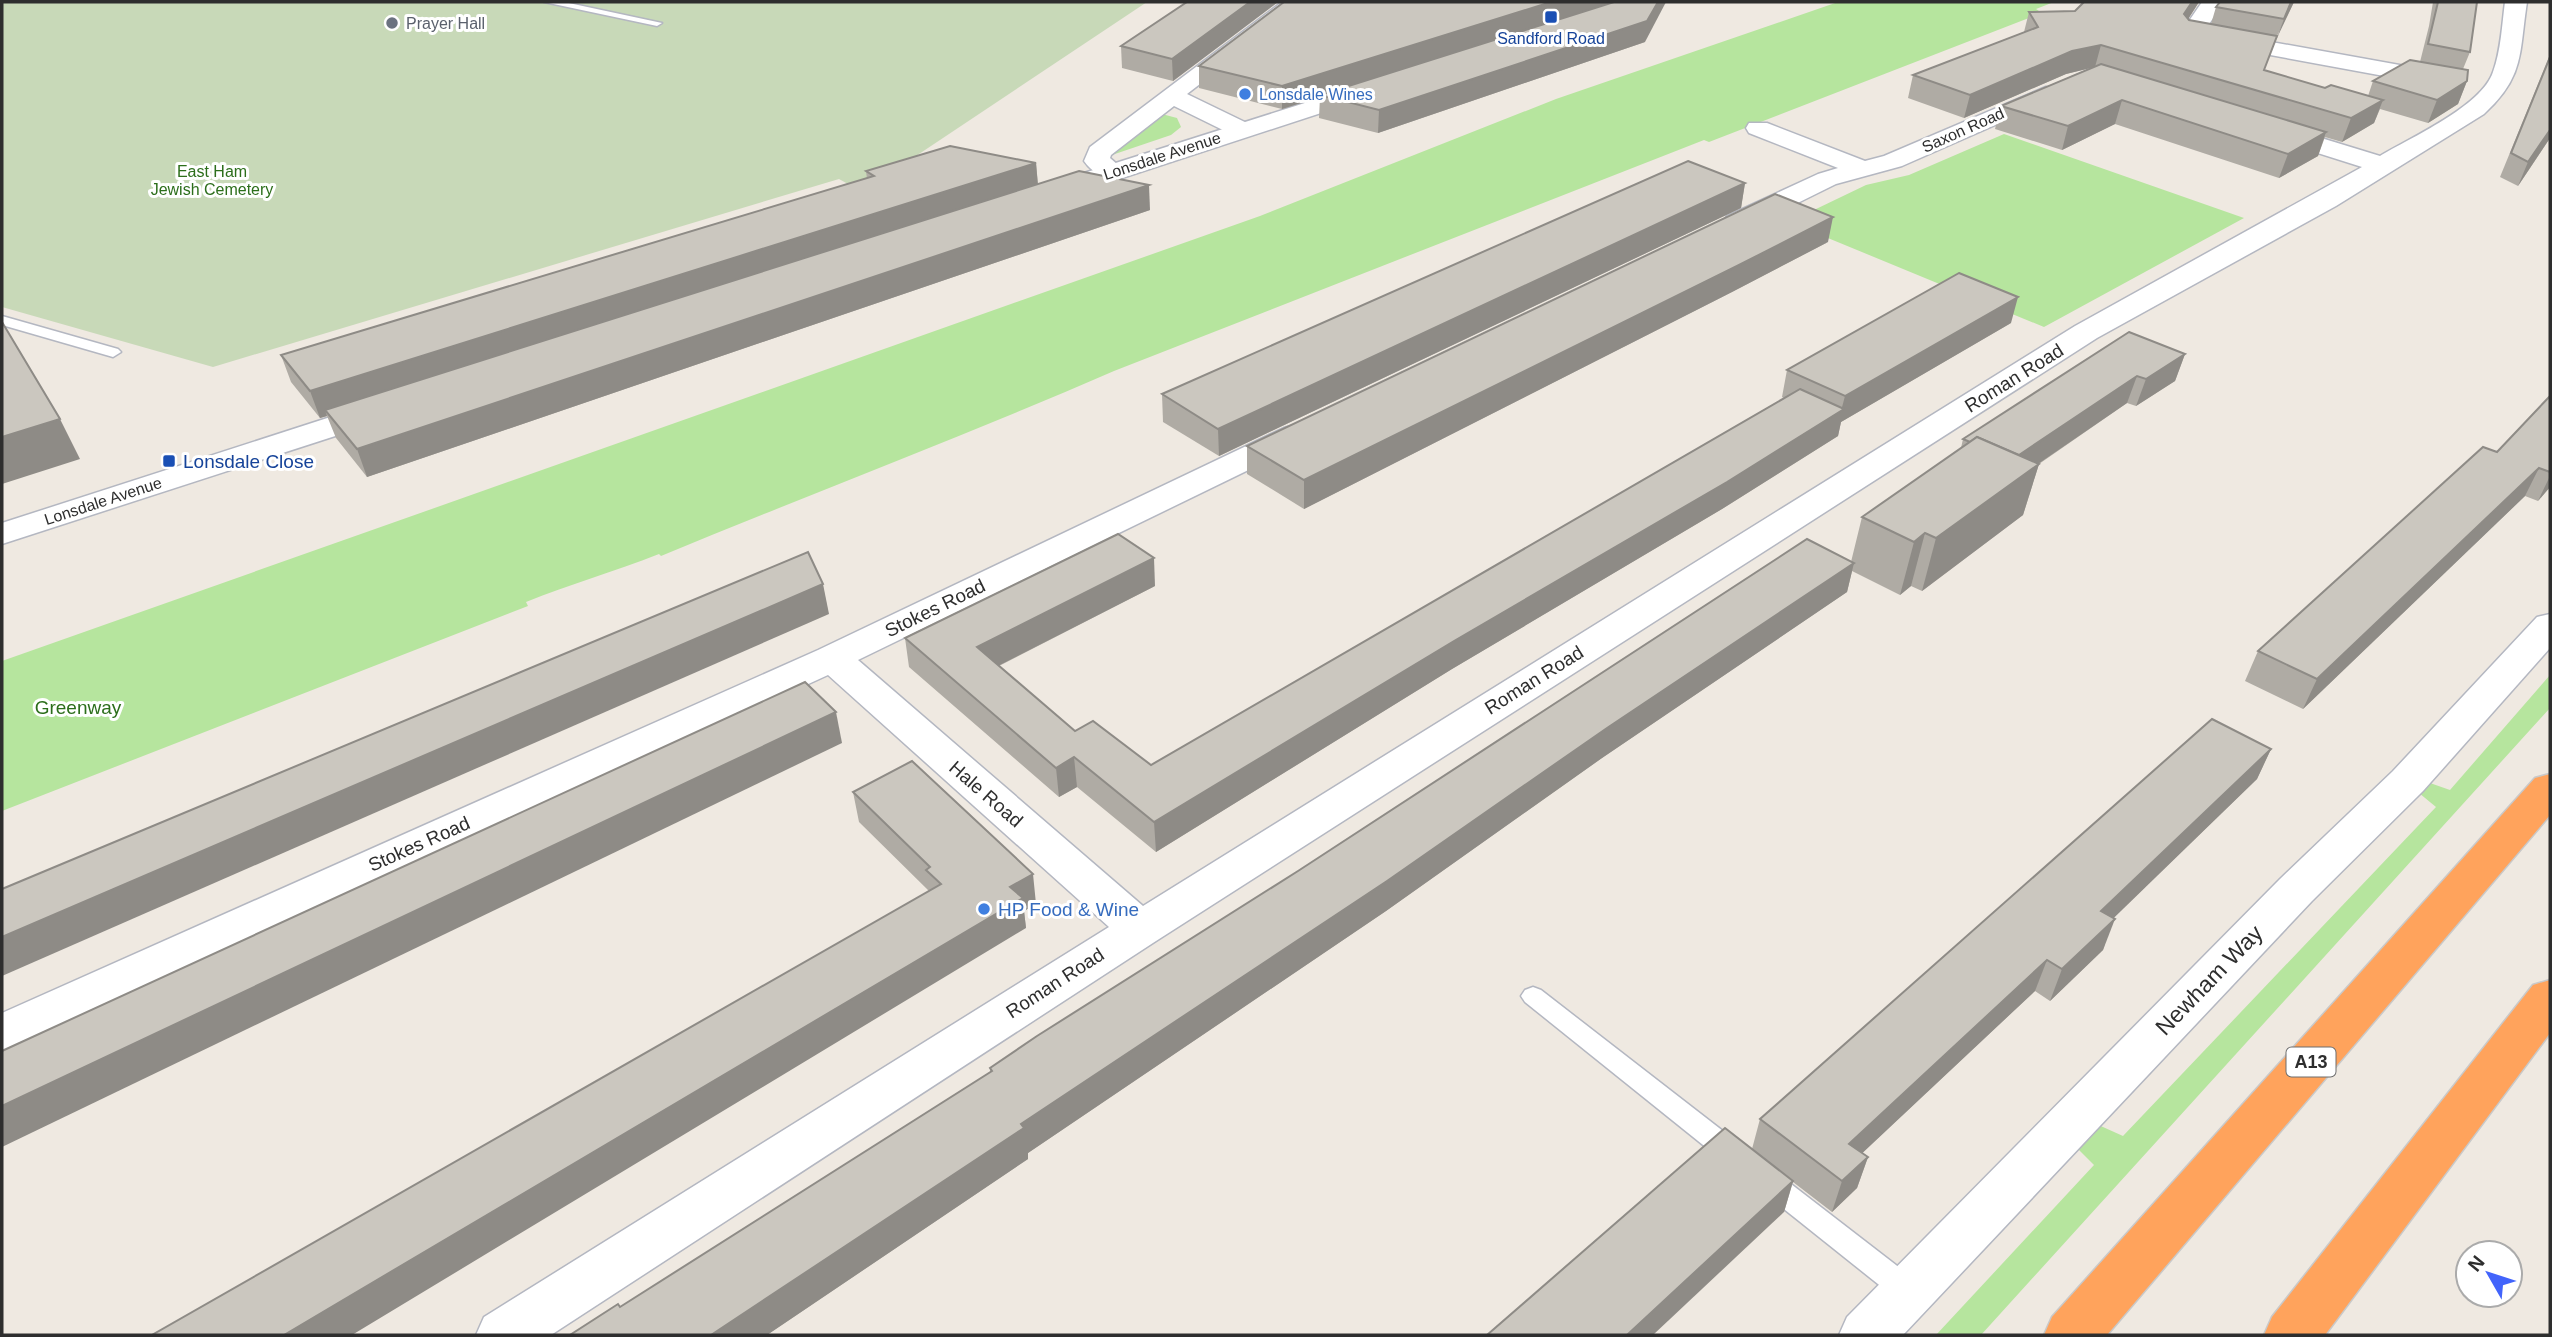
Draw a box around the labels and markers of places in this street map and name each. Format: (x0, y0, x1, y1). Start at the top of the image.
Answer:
marker: Sandford Road (1543, 9, 1559, 25)
marker: Prayer Hall (384, 15, 400, 31)
place label: Prayer Hall (406, 15, 485, 32)
place label: Sandford Road (1497, 30, 1605, 47)
marker: Lonsdale Wines (1237, 86, 1253, 102)
place label: Lonsdale Wines (1259, 86, 1373, 103)
place label: Lonsdale Close (183, 451, 314, 472)
marker: Lonsdale Close (161, 453, 177, 469)
place label: HP Food & Wine (998, 899, 1139, 920)
marker: HP Food & Wine (976, 901, 992, 917)

